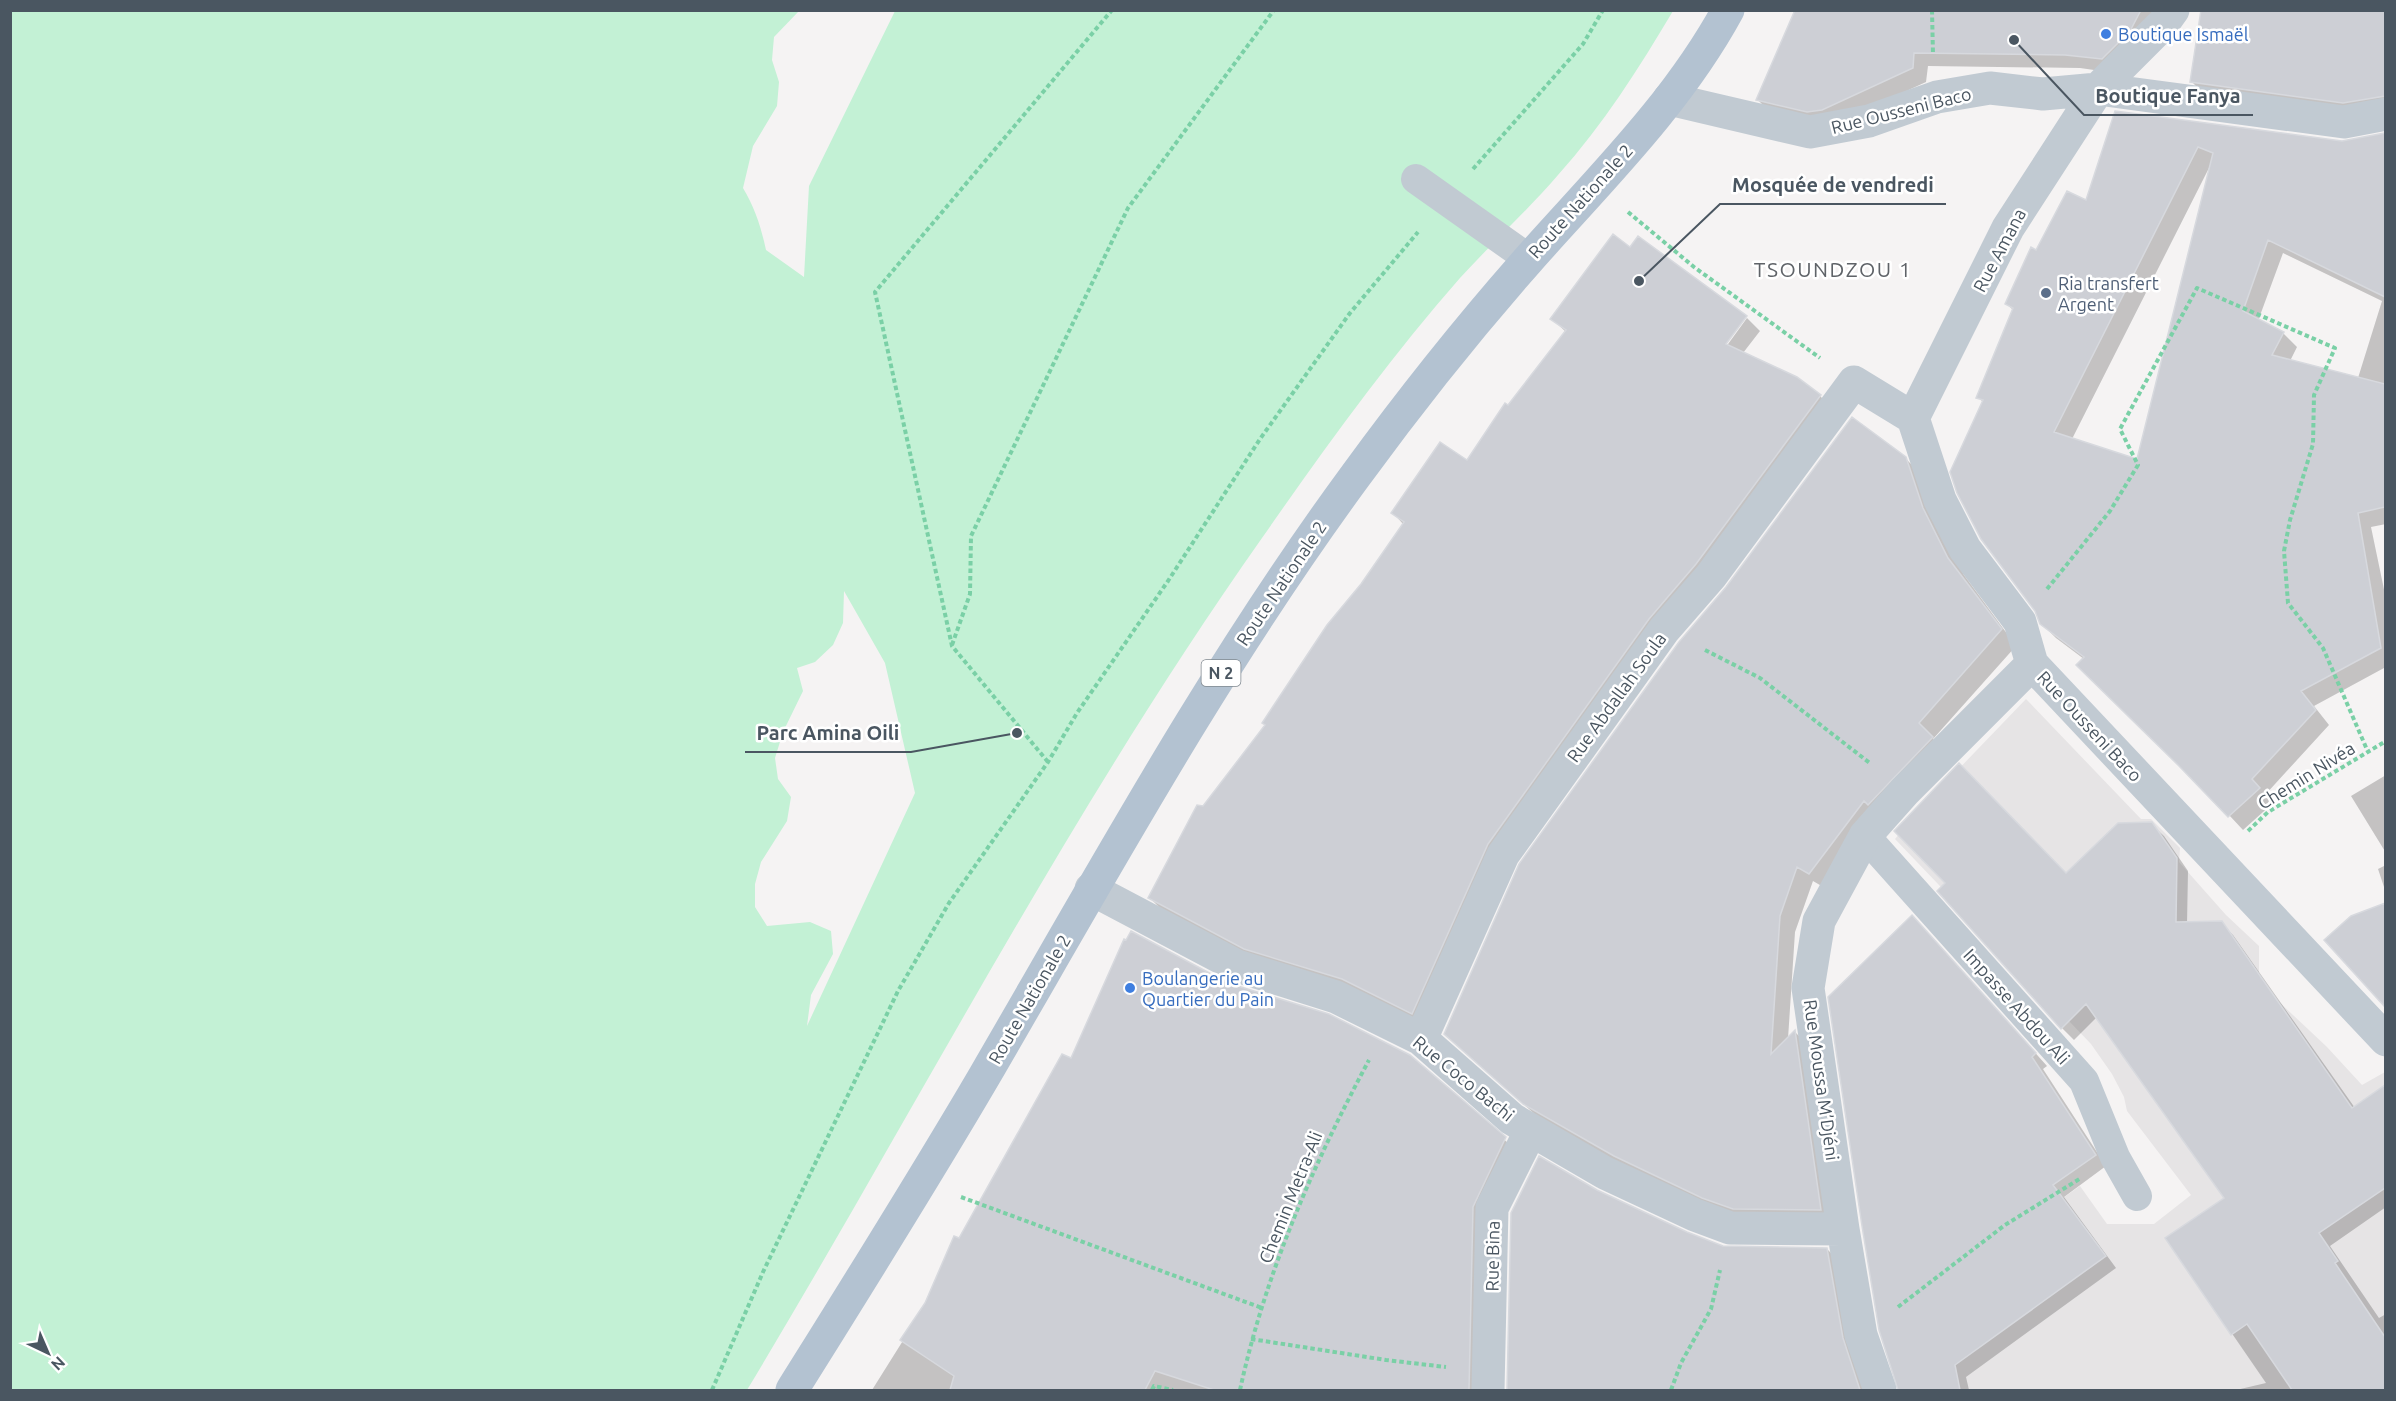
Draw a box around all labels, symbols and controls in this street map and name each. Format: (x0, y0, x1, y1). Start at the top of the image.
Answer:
place label: Boutique Ismaël (2118, 24, 2249, 44)
marker: Boutique Ismaël (2099, 27, 2113, 41)
callout: Boutique Fanya (2084, 77, 2253, 115)
street label: Rue Ousseni Baco (1829, 83, 1973, 137)
text: Boutique Fanya (2095, 84, 2241, 107)
street label: Route Nationale 2 (1524, 140, 1636, 262)
callout: Mosquée de vendredi (1720, 166, 1946, 204)
text: Mosquée de vendredi (1732, 173, 1934, 196)
street label: Rue Amana (1969, 205, 2029, 295)
district label: TSOUNDZOU 1 (1754, 257, 1912, 281)
place label: Ria transfert Argent (2058, 273, 2159, 314)
marker: Ria transfert Argent (2039, 286, 2053, 300)
street label: Route Nationale 2 (1232, 517, 1330, 649)
street label: Rue Abdallah Soula (1562, 628, 1670, 766)
road number: N 2 (1202, 660, 1240, 686)
street label: Rue Ousseni Baco (2034, 667, 2146, 785)
callout: Parc Amina Oili (745, 714, 911, 752)
text: Parc Amina Oili (757, 721, 899, 744)
street label: Chemin Nivéa (2254, 737, 2358, 813)
street label: Route Nationale 2 (984, 931, 1074, 1067)
street label: Impasse Abdou Ali (1960, 944, 2074, 1068)
place label: Boulangerie au Quartier du Pain (1142, 968, 1274, 1010)
marker: Boulangerie au Quartier du Pain (1123, 981, 1137, 995)
street label: Rue Moussa M’Djéni (1801, 998, 1843, 1162)
street label: Rue Coco Bachi (1410, 1031, 1518, 1125)
street label: Chemin Metra-Ali (1254, 1128, 1326, 1266)
street label: Rue Bina (1481, 1220, 1503, 1292)
north arrow (18, 1323, 78, 1383)
text: N (48, 1353, 69, 1374)

